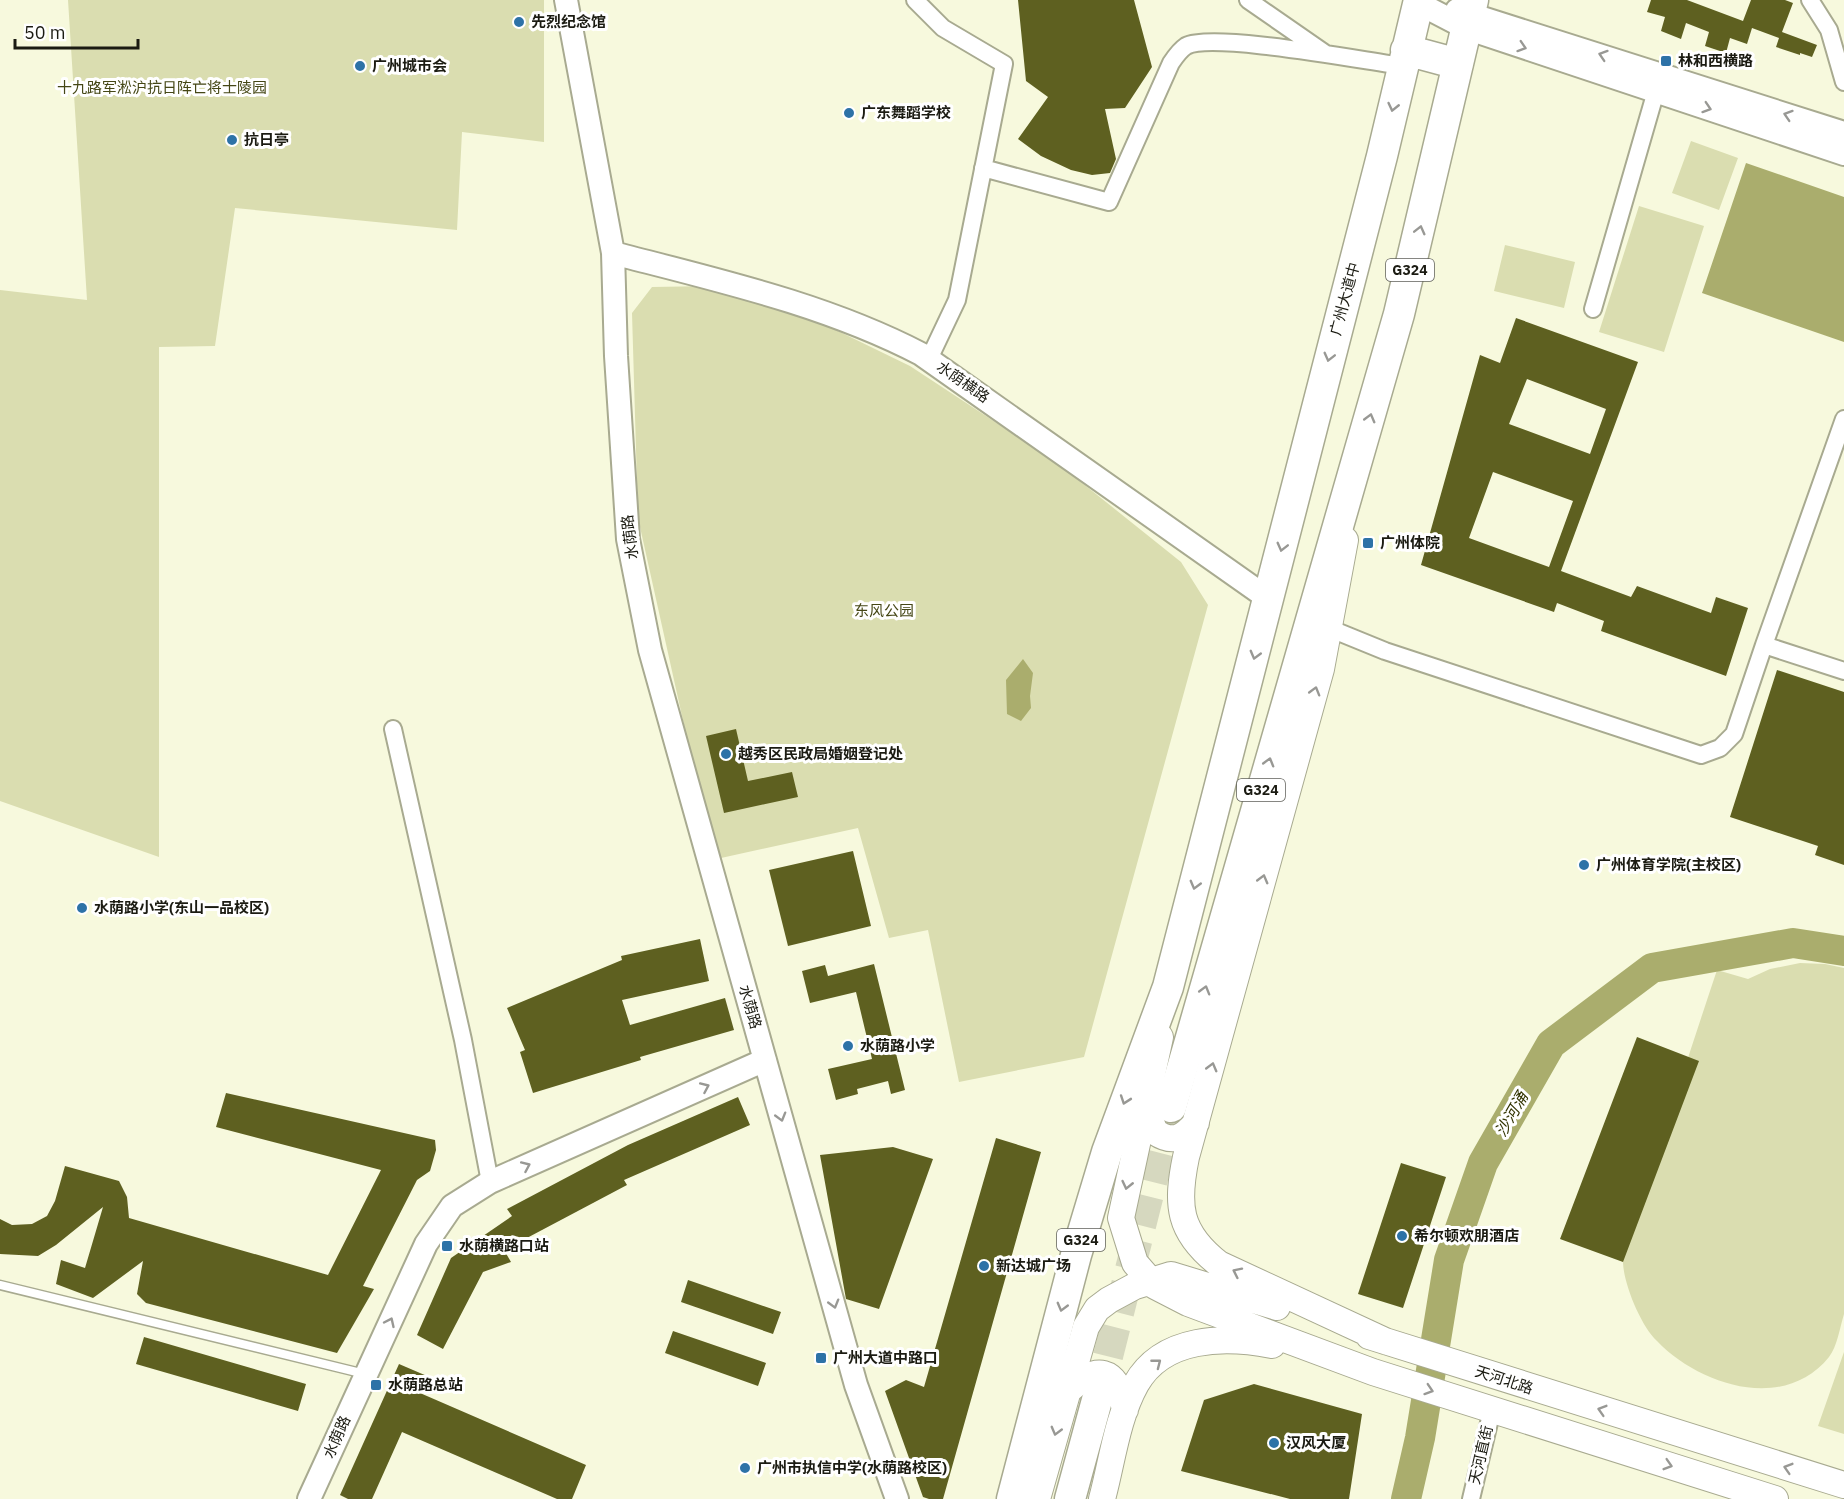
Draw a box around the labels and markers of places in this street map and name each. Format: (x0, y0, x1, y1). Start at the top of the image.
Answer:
place label: 先烈纪念馆 (531, 12, 606, 31)
marker: 先烈纪念馆 (512, 15, 526, 29)
place label: 林和西横路 (1678, 51, 1753, 70)
marker: 林和西横路 (1659, 54, 1673, 68)
place label: 广州城市会 (372, 56, 447, 75)
marker: 广州城市会 (353, 59, 367, 73)
place label: 广东舞蹈学校 (861, 103, 951, 122)
marker: 广东舞蹈学校 (842, 106, 856, 120)
place label: 抗日亭 (244, 130, 289, 149)
marker: 抗日亭 (225, 133, 239, 147)
place label: 广州体院 (1380, 533, 1440, 552)
marker: 广州体院 (1361, 536, 1375, 550)
place label: 越秀区民政局婚姻登记处 (738, 744, 903, 763)
marker: 越秀区民政局婚姻登记处 (719, 747, 733, 761)
place label: 广州体育学院(主校区) (1596, 855, 1741, 874)
marker: 广州体育学院(主校区) (1577, 858, 1591, 872)
place label: 水荫路小学(东山一品校区) (94, 898, 269, 917)
marker: 水荫路小学(东山一品校区) (75, 901, 89, 915)
place label: 水荫路小学 (860, 1036, 935, 1055)
marker: 水荫路小学 (841, 1039, 855, 1053)
place label: 希尔顿欢朋酒店 (1414, 1226, 1519, 1245)
marker: 希尔顿欢朋酒店 (1395, 1229, 1409, 1243)
place label: 水荫横路口站 (459, 1236, 549, 1255)
marker: 水荫横路口站 (440, 1239, 454, 1253)
place label: 新达城广场 (996, 1256, 1071, 1275)
marker: 新达城广场 (977, 1259, 991, 1273)
place label: 广州大道中路口 (833, 1348, 938, 1367)
marker: 广州大道中路口 (814, 1351, 828, 1365)
place label: 水荫路总站 (388, 1375, 463, 1394)
marker: 水荫路总站 (369, 1378, 383, 1392)
place label: 汉风大厦 (1286, 1433, 1346, 1452)
marker: 汉风大厦 (1267, 1436, 1281, 1450)
place label: 广州市执信中学(水荫路校区) (757, 1458, 947, 1477)
marker: 广州市执信中学(水荫路校区) (738, 1461, 752, 1475)

